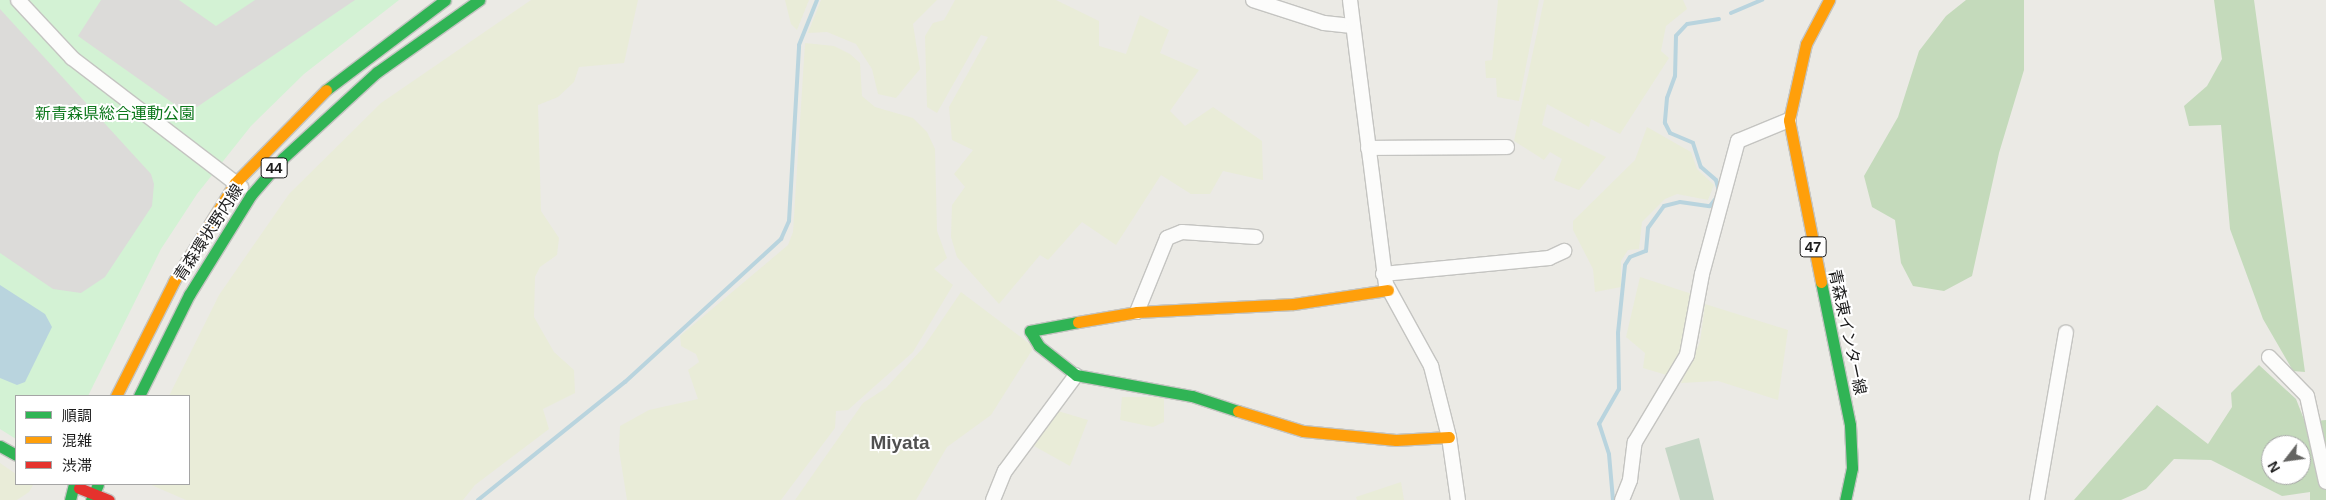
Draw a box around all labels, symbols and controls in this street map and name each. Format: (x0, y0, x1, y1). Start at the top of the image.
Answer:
park label: 新青森県総合運動公園 (35, 104, 195, 124)
road number: 44 (260, 156, 288, 180)
street label: 青森環状野内線 (170, 181, 248, 285)
road number: 47 (1799, 234, 1827, 260)
street label: 青森東インター線 (1824, 267, 1870, 397)
legend (15, 395, 190, 485)
text: 順調 (62, 407, 92, 424)
text: 混雑 (62, 432, 92, 449)
district label: Miyata (870, 432, 930, 454)
north arrow (2261, 435, 2311, 485)
text: 渋滞 (62, 457, 92, 474)
text: N (2264, 459, 2283, 475)

